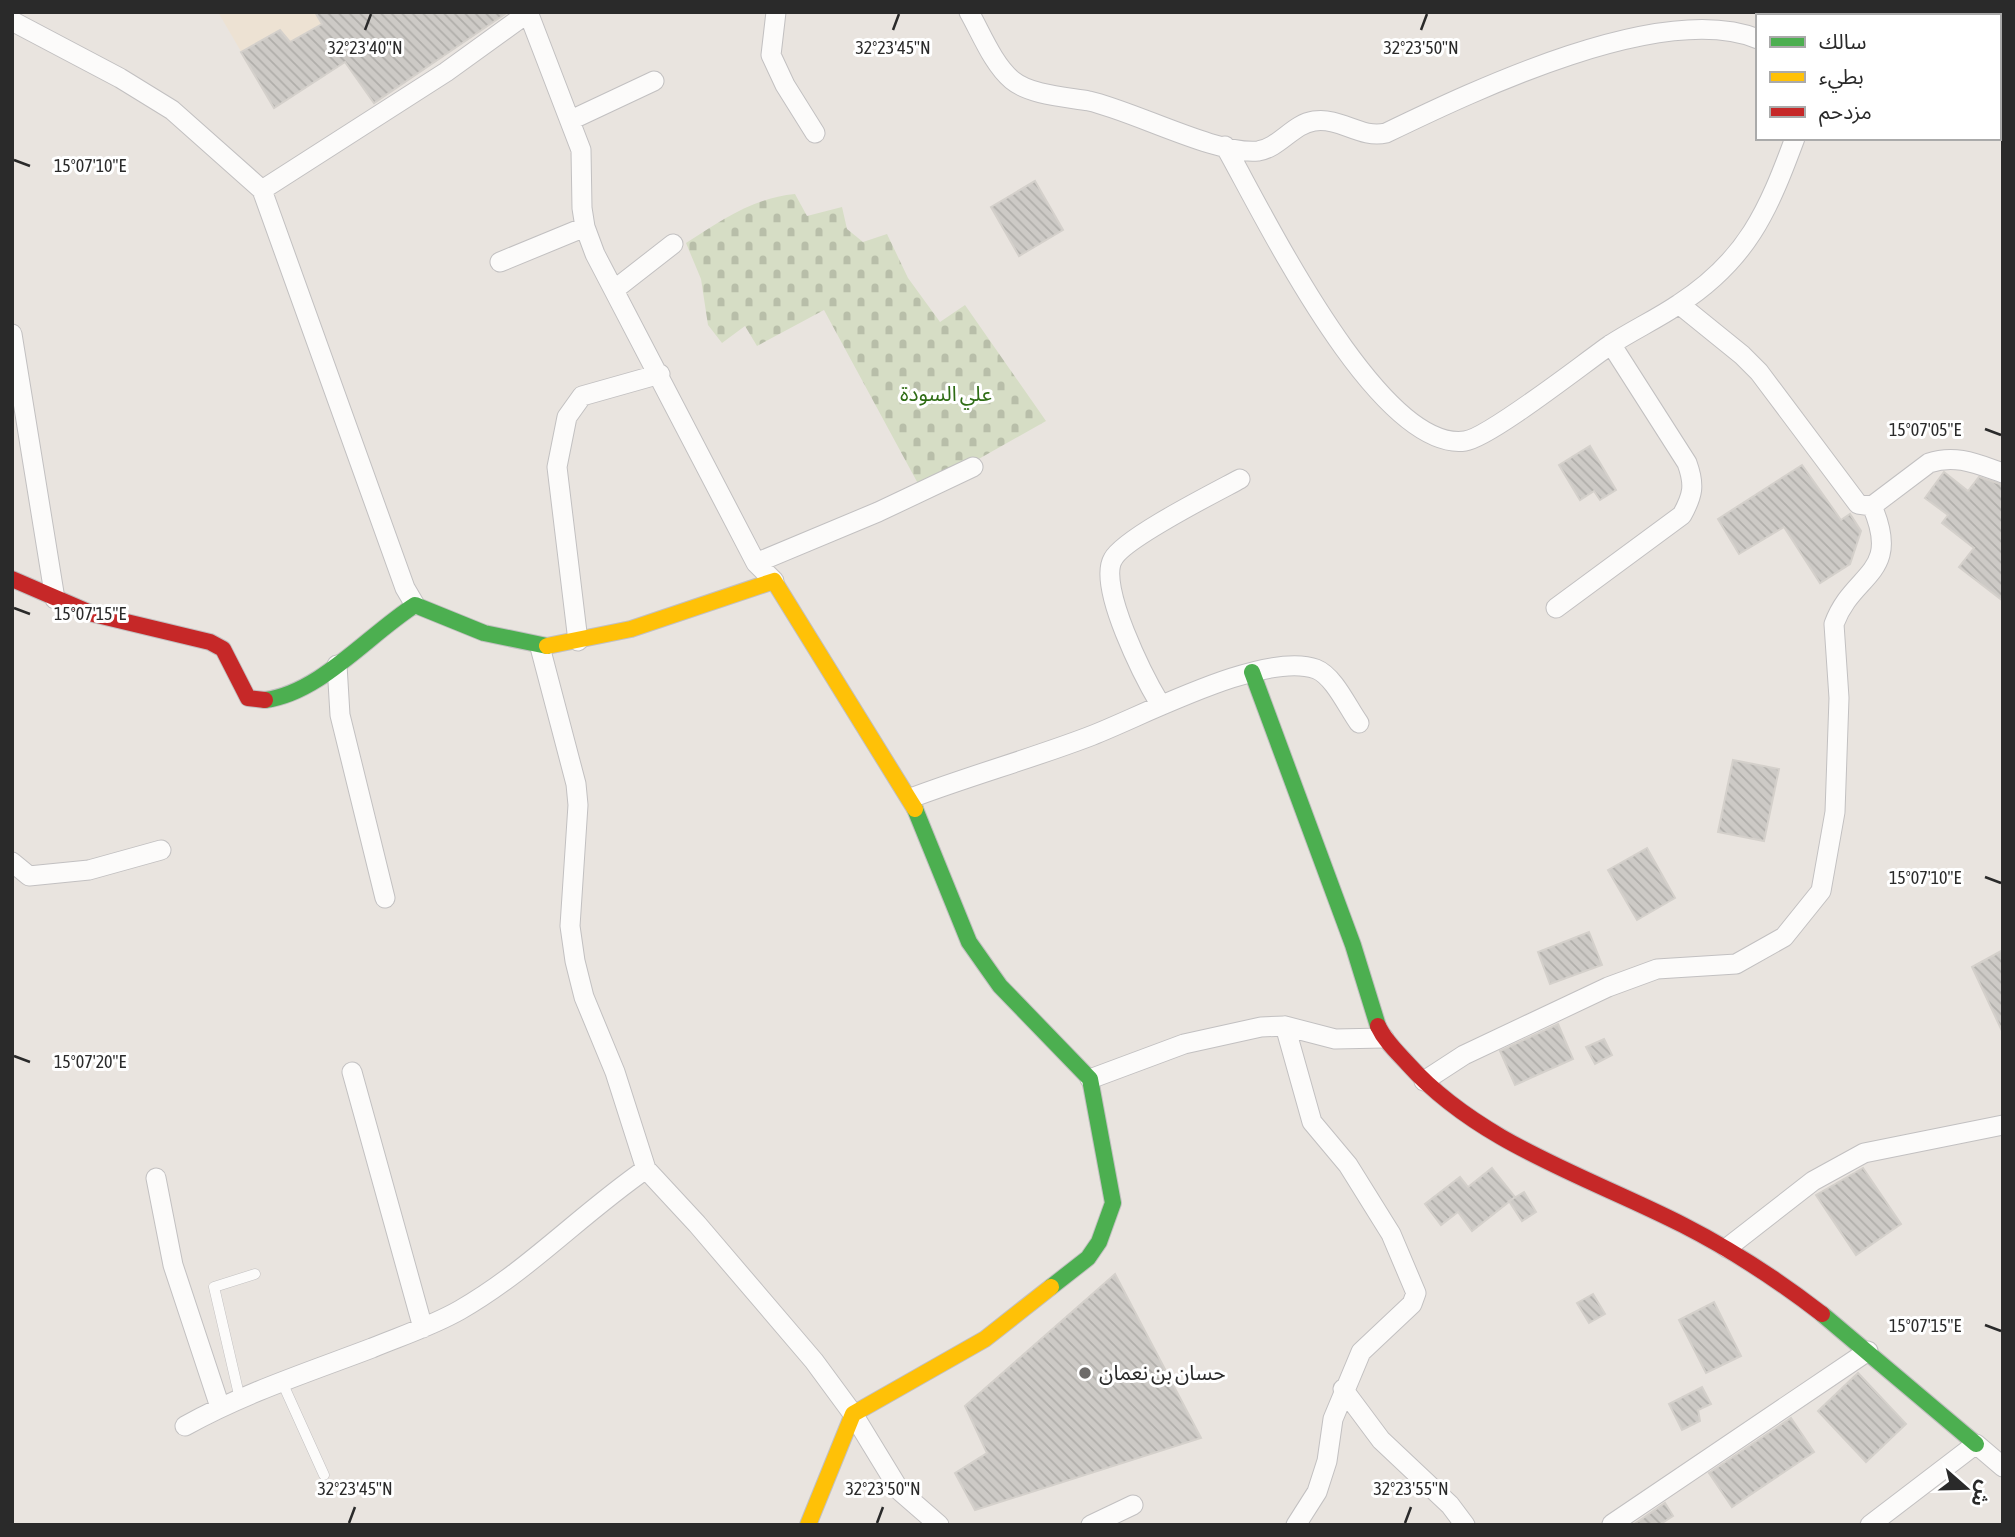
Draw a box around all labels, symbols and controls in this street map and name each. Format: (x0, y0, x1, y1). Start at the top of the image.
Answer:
legend (1756, 14, 2001, 140)
text: سالك (1819, 29, 1866, 53)
text: 32°23'40"N (327, 37, 403, 58)
text: 32°23'45"N (855, 37, 931, 58)
text: 32°23'50"N (1383, 37, 1459, 58)
text: بطيء (1819, 64, 1864, 93)
text: مزدحم (1819, 99, 1872, 127)
text: 15°07'10"E (54, 155, 126, 176)
park label: علي السودة (900, 381, 992, 410)
text: 15°07'05"E (1889, 419, 1961, 440)
text: 15°07'15"E (54, 603, 126, 624)
text: 15°07'10"E (1889, 867, 1961, 888)
text: 15°07'20"E (54, 1051, 126, 1072)
text: 15°07'15"E (1889, 1315, 1961, 1336)
place label: حسان بن نعمان (1099, 1360, 1226, 1385)
marker: حسان بن نعمان (1077, 1365, 1093, 1381)
north arrow (1931, 1453, 2001, 1523)
text: 32°23'45"N (317, 1478, 393, 1499)
text: 32°23'50"N (845, 1478, 921, 1499)
text: 32°23'55"N (1373, 1478, 1449, 1499)
text: ش (1967, 1478, 1997, 1510)

